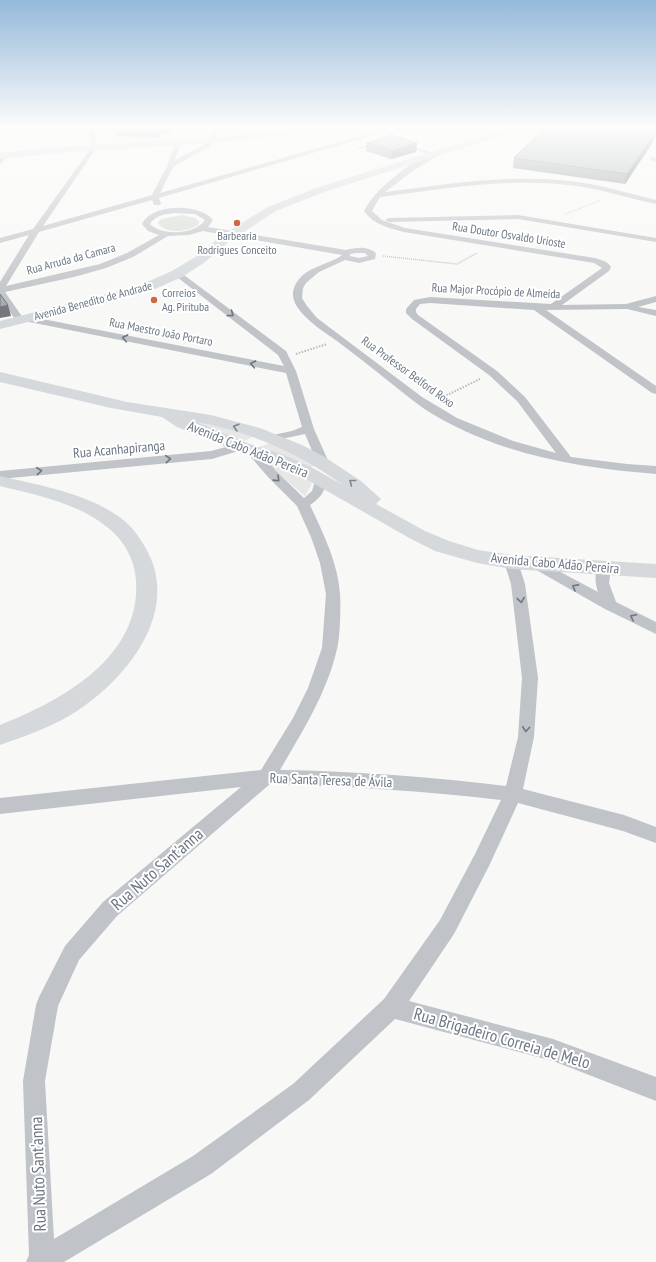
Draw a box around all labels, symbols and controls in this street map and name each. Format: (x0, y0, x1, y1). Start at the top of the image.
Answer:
marker: Barbearia Rodrigues Conceito (232, 218, 242, 228)
street label: Rua Doutor Osvaldo Urioste (451, 218, 567, 251)
place label: Barbearia Rodrigues Conceito (197, 228, 277, 257)
street label: Rua Arruda da Camara (25, 239, 117, 278)
street label: Avenida Benedito de Andrade (32, 278, 154, 324)
street label: Rua Major Procópio de Almeida (431, 280, 561, 301)
place label: Correios Ag. Pirituba (162, 285, 209, 314)
marker: Correios Ag. Pirituba (149, 295, 159, 305)
one-way arrow (226, 309, 233, 316)
street label: Rua Maestro João Portaro (108, 314, 214, 349)
street label: Rua Professor Belford Roxo (359, 333, 458, 410)
one-way arrow (122, 335, 128, 343)
one-way arrow (249, 360, 256, 368)
street label: Avenida Cabo Adão Pereira (185, 417, 311, 481)
one-way arrow (232, 423, 239, 432)
street label: Rua Acanhapiranga (72, 436, 166, 462)
one-way arrow (165, 455, 171, 464)
one-way arrow (36, 467, 42, 476)
one-way arrow (272, 474, 280, 482)
one-way arrow (350, 480, 357, 487)
street label: Avenida Cabo Adão Pereira (490, 548, 620, 578)
one-way arrow (572, 584, 580, 591)
one-way arrow (516, 596, 524, 603)
one-way arrow (630, 614, 637, 622)
one-way arrow (522, 726, 531, 732)
street label: Rua Santa Teresa de Ávila (269, 769, 393, 791)
street label: Rua Nuto Sant'anna (106, 823, 208, 915)
street label: Rua Brigadeiro Correia de Melo (411, 1002, 593, 1074)
street label: Rua Nuto Sant'anna (25, 1116, 51, 1232)

